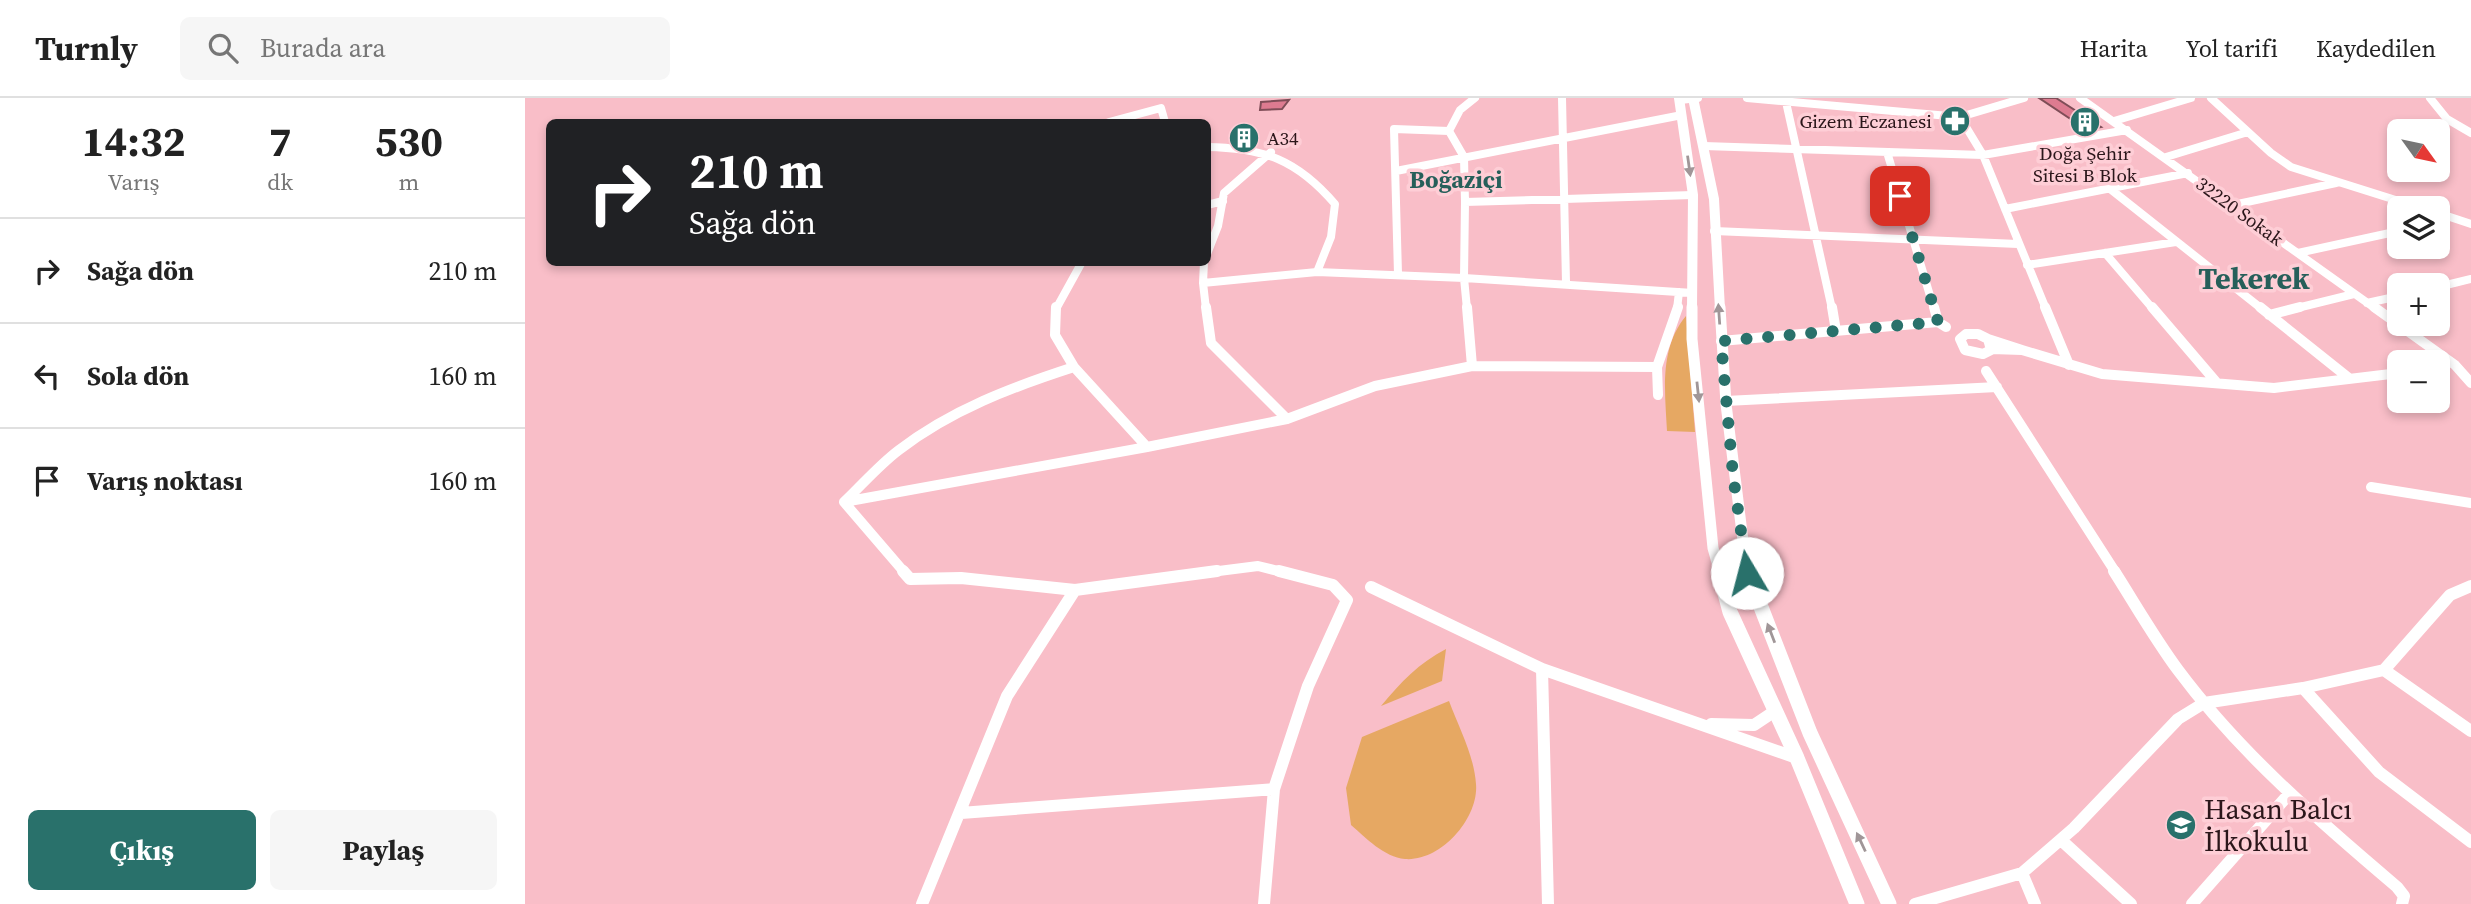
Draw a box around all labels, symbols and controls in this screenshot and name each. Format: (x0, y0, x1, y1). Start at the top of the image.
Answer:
search box (180, 17, 670, 80)
text: Turnly (35, 26, 138, 71)
icon: search (204, 29, 242, 67)
text: Burada ara (260, 30, 386, 66)
text: Harita (2080, 32, 2148, 65)
text: Yol tarifi (2186, 32, 2278, 65)
text: Kaydedilen (2316, 32, 2436, 65)
pharmacy icon: Gizem Eczanesi (1938, 104, 1972, 138)
building icon: Doğa Şehir Sitesi B Blok (2068, 105, 2102, 139)
place label: Gizem Eczanesi (1799, 108, 1932, 134)
text: 14:32 (82, 112, 186, 170)
text: 7 (269, 112, 292, 170)
text: 530 (375, 112, 443, 170)
north arrow (2387, 119, 2450, 182)
map controls (2387, 119, 2450, 413)
building icon: A34 (1227, 121, 1261, 155)
place label: A34 (1267, 125, 1299, 151)
text: 210 m (689, 137, 824, 204)
place label: Doğa Şehir Sitesi B Blok (2033, 140, 2138, 188)
icon: right (574, 147, 665, 238)
one-way arrow (1684, 155, 1695, 177)
district label: Boğaziçi (1409, 163, 1503, 196)
text: Varış (108, 166, 160, 198)
text: dk (267, 166, 293, 198)
text: m (399, 166, 419, 198)
pin (1870, 166, 1930, 226)
street label: 32220 Sokak (2191, 170, 2290, 252)
icon: arrive (1881, 177, 1919, 215)
button: layers (2387, 196, 2450, 259)
text: Sağa dön (689, 201, 816, 245)
icon: right (28, 252, 66, 290)
text: Sağa dön (87, 253, 194, 289)
text: 210 m (429, 253, 497, 289)
district label: Tekerek (2198, 258, 2310, 299)
button: + (2387, 273, 2450, 336)
one-way arrow (1714, 302, 1725, 324)
button: − (2387, 350, 2450, 413)
icon: left (28, 357, 66, 395)
text: Sola dön (87, 358, 189, 394)
text: 160 m (429, 358, 497, 394)
one-way arrow (1692, 382, 1703, 404)
icon: arrive (28, 462, 66, 500)
text: Varış noktası (87, 463, 243, 499)
text: 160 m (429, 463, 497, 499)
position arrow (1710, 536, 1784, 610)
one-way arrow (1765, 623, 1776, 644)
place label: Hasan Balcı İlkokulu (2204, 790, 2352, 860)
school or university icon: Hasan Balcı İlkokulu (2164, 808, 2198, 842)
button: Çıkış (28, 810, 256, 890)
button: Paylaş (270, 810, 497, 890)
one-way arrow (1855, 832, 1867, 852)

